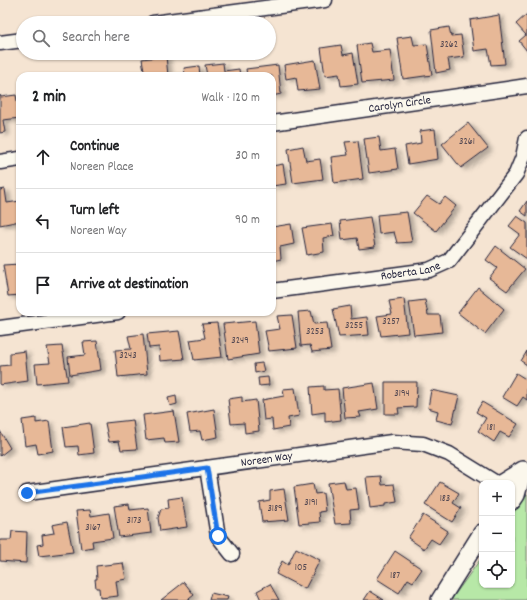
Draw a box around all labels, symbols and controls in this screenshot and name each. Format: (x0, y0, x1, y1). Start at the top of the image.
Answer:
search box (16, 16, 276, 60)
icon: search (30, 27, 52, 49)
text: Search here (62, 27, 130, 49)
house number: 3262 (440, 38, 458, 52)
text: 2 min (32, 86, 66, 110)
text: Walk · 120 m (202, 89, 260, 108)
street label: Carolyn Circle (367, 92, 432, 117)
house number: 3261 (459, 135, 475, 149)
text: Continue (70, 136, 119, 158)
icon: ahead (32, 146, 54, 168)
text: 30 m (235, 147, 260, 166)
text: Noreen Place (70, 158, 134, 177)
text: Turn left (70, 200, 119, 222)
icon: left (32, 210, 54, 232)
text: 90 m (235, 211, 260, 230)
text: Noreen Way (70, 222, 126, 241)
street label: Roberta Lane (380, 257, 443, 285)
icon: arrive (32, 274, 54, 296)
text: Arrive at destination (70, 274, 188, 296)
house number: 3257 (382, 315, 400, 329)
house number: 3255 (345, 319, 363, 333)
house number: 3253 (306, 325, 324, 339)
house number: 3249 (231, 334, 249, 348)
house number: 3243 (119, 349, 137, 363)
house number: 3194 (394, 387, 410, 401)
house number: 181 (487, 421, 495, 435)
street label: Noreen Way (240, 447, 295, 472)
map controls (479, 480, 515, 588)
button: + (479, 480, 515, 516)
route end (18, 484, 36, 502)
house number: 183 (440, 492, 450, 506)
house number: 3191 (304, 496, 318, 510)
house number: 3189 (267, 502, 283, 516)
house number: 3173 (127, 514, 141, 528)
button: − (479, 516, 515, 552)
house number: 3167 (85, 521, 101, 535)
route start (209, 527, 227, 545)
button: locate (479, 552, 515, 588)
house number: 105 (295, 561, 307, 575)
house number: 187 (390, 569, 400, 583)

